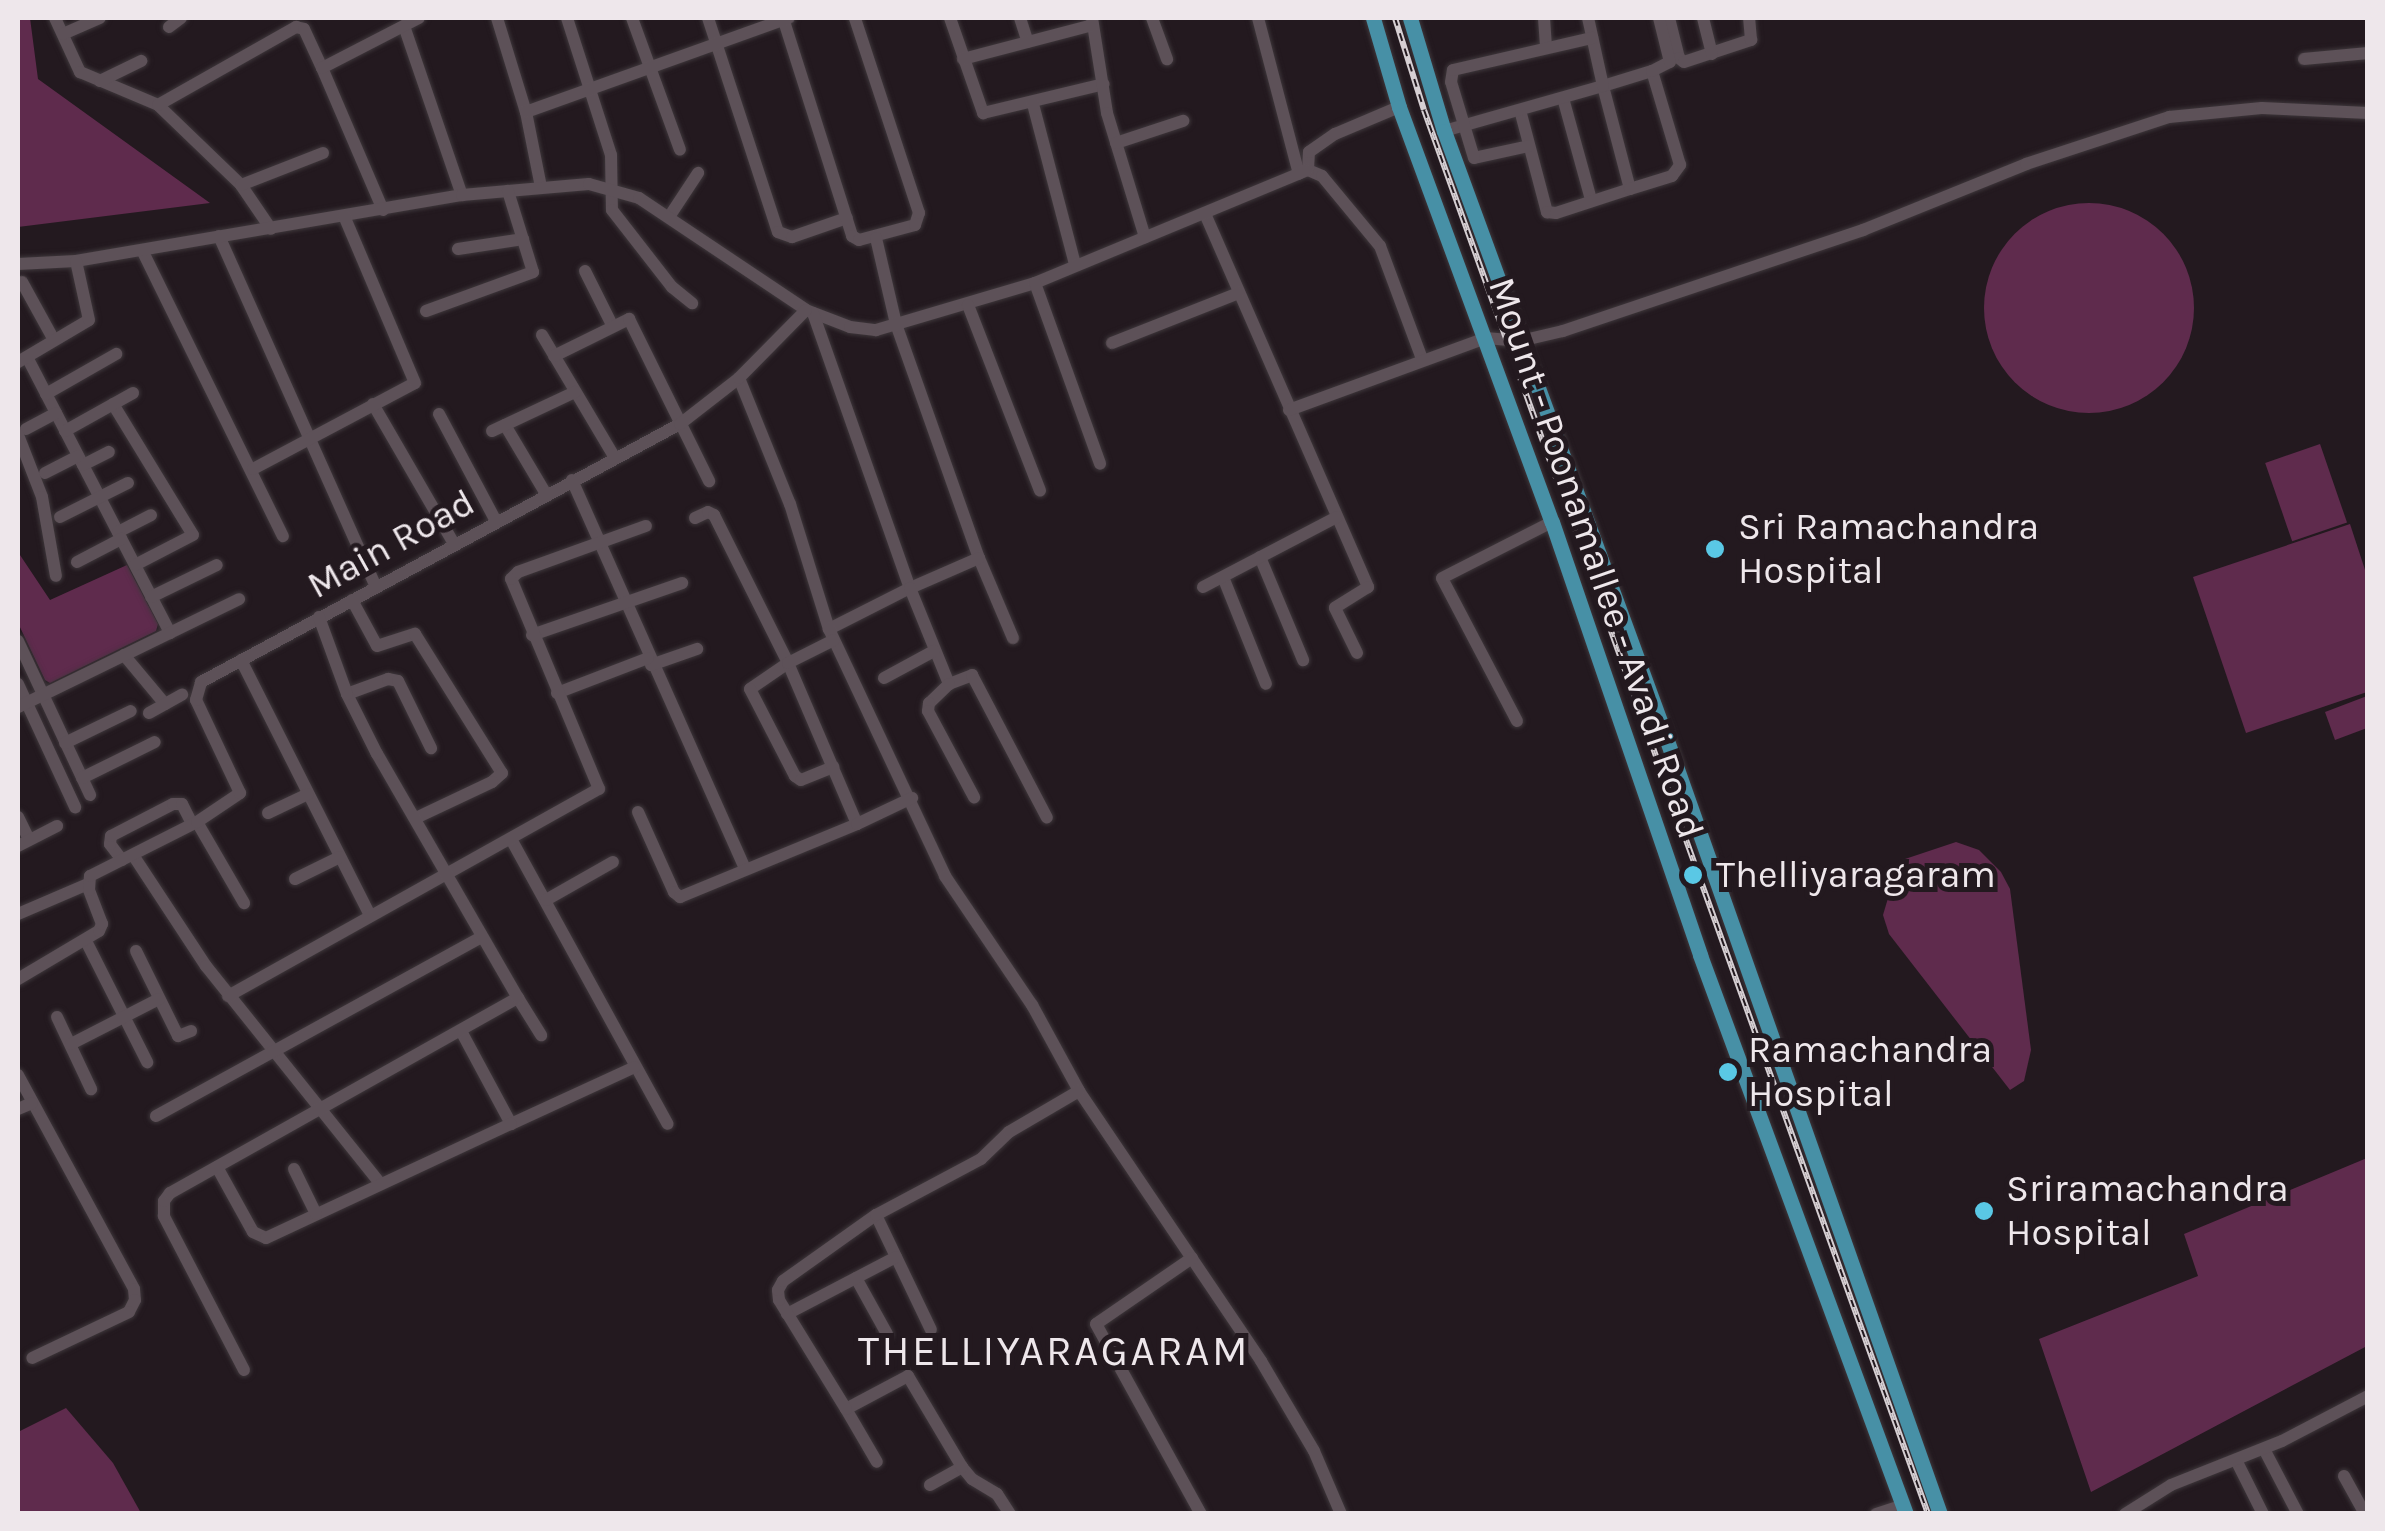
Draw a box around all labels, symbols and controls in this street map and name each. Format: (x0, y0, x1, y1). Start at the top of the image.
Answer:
street label: Mount - Poonamallee - Avadi Road (1478, 272, 1714, 844)
street label: Main Road (300, 479, 482, 609)
place label: Sri Ramachandra Hospital (1738, 504, 2039, 594)
marker: Sri Ramachandra Hospital (1702, 536, 1728, 562)
place label: Thelliyaragaram (1716, 852, 1996, 898)
marker: Thelliyaragaram (1680, 862, 1706, 888)
place label: Ramachandra Hospital (1748, 1027, 1992, 1116)
marker: Ramachandra Hospital (1717, 1061, 1739, 1083)
place label: Sriramachandra Hospital (2006, 1166, 2289, 1256)
marker: Sriramachandra Hospital (1971, 1198, 1997, 1224)
district label: THELLIYARAGARAM (858, 1326, 1250, 1376)

